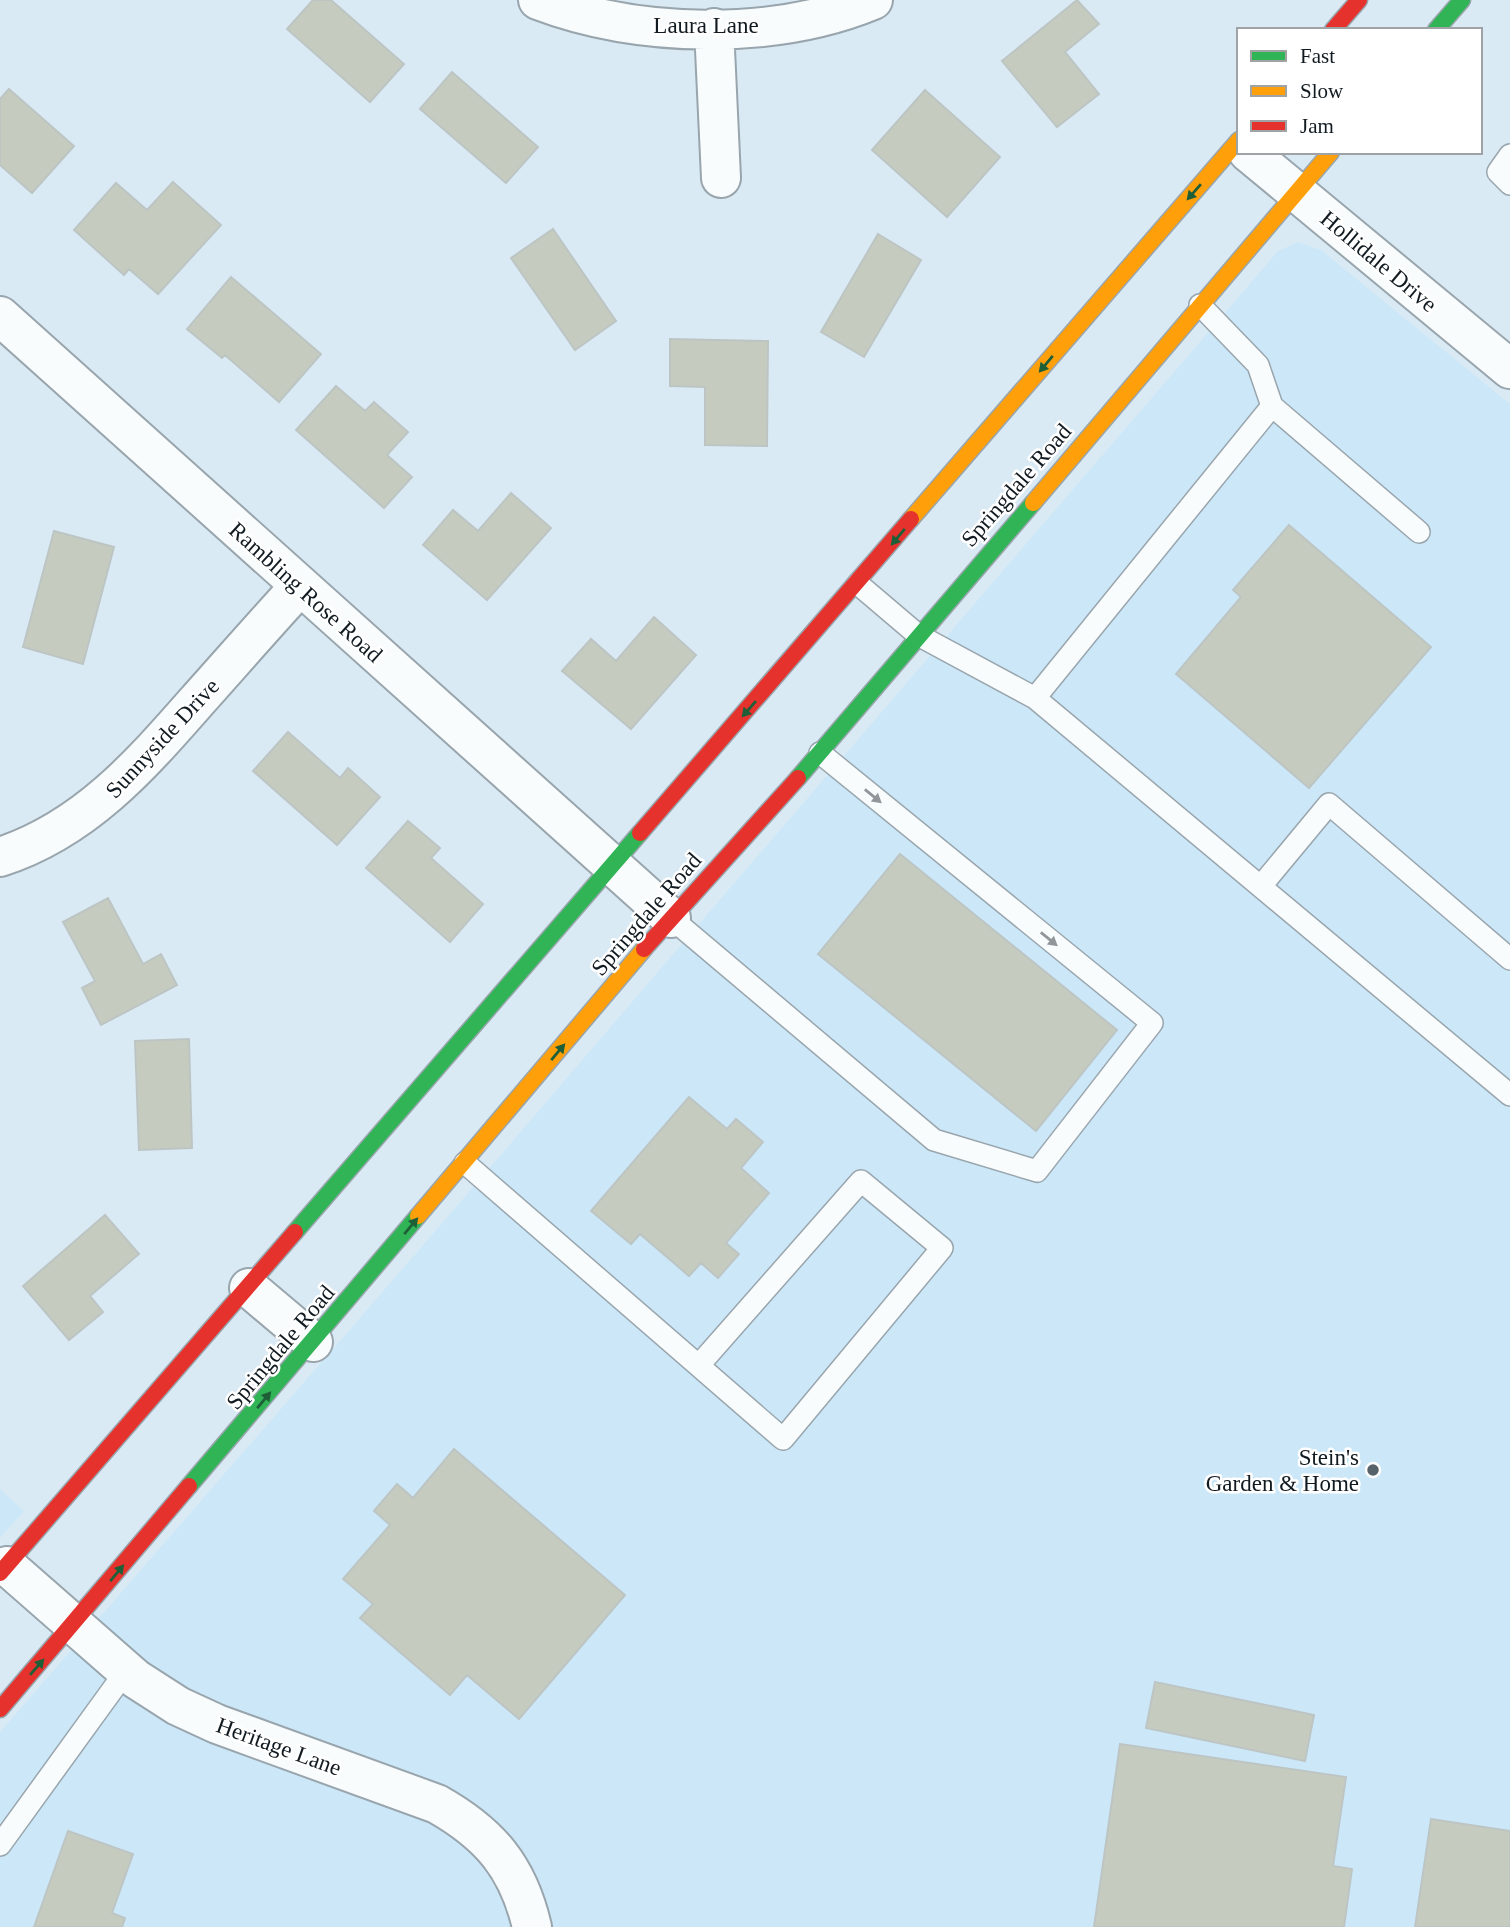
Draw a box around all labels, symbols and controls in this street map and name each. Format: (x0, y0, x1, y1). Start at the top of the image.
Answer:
street label: Laura Lane (653, 13, 759, 38)
legend (1237, 28, 1482, 154)
text: Fast (1300, 44, 1335, 68)
text: Slow (1300, 79, 1344, 103)
text: Jam (1300, 114, 1334, 138)
one-way arrow (1186, 183, 1202, 201)
street label: Hollidale Drive (1316, 206, 1442, 317)
one-way arrow (1039, 356, 1054, 373)
street label: Springdale Road (956, 419, 1077, 552)
street label: Rambling Rose Road (224, 517, 388, 668)
one-way arrow (891, 529, 906, 546)
street label: Sunnyside Drive (101, 674, 224, 803)
one-way arrow (742, 701, 757, 718)
one-way arrow (863, 788, 881, 803)
street label: Springdale Road (586, 848, 707, 981)
one-way arrow (1041, 931, 1058, 946)
one-way arrow (550, 1043, 566, 1061)
one-way arrow (403, 1217, 419, 1235)
street label: Springdale Road (221, 1280, 340, 1414)
one-way arrow (256, 1391, 271, 1408)
place label: Stein's Garden & Home (1206, 1445, 1359, 1496)
marker: Stein's Garden & Home (1365, 1462, 1381, 1478)
one-way arrow (109, 1565, 124, 1582)
one-way arrow (29, 1658, 45, 1676)
street label: Heritage Lane (213, 1712, 345, 1781)

